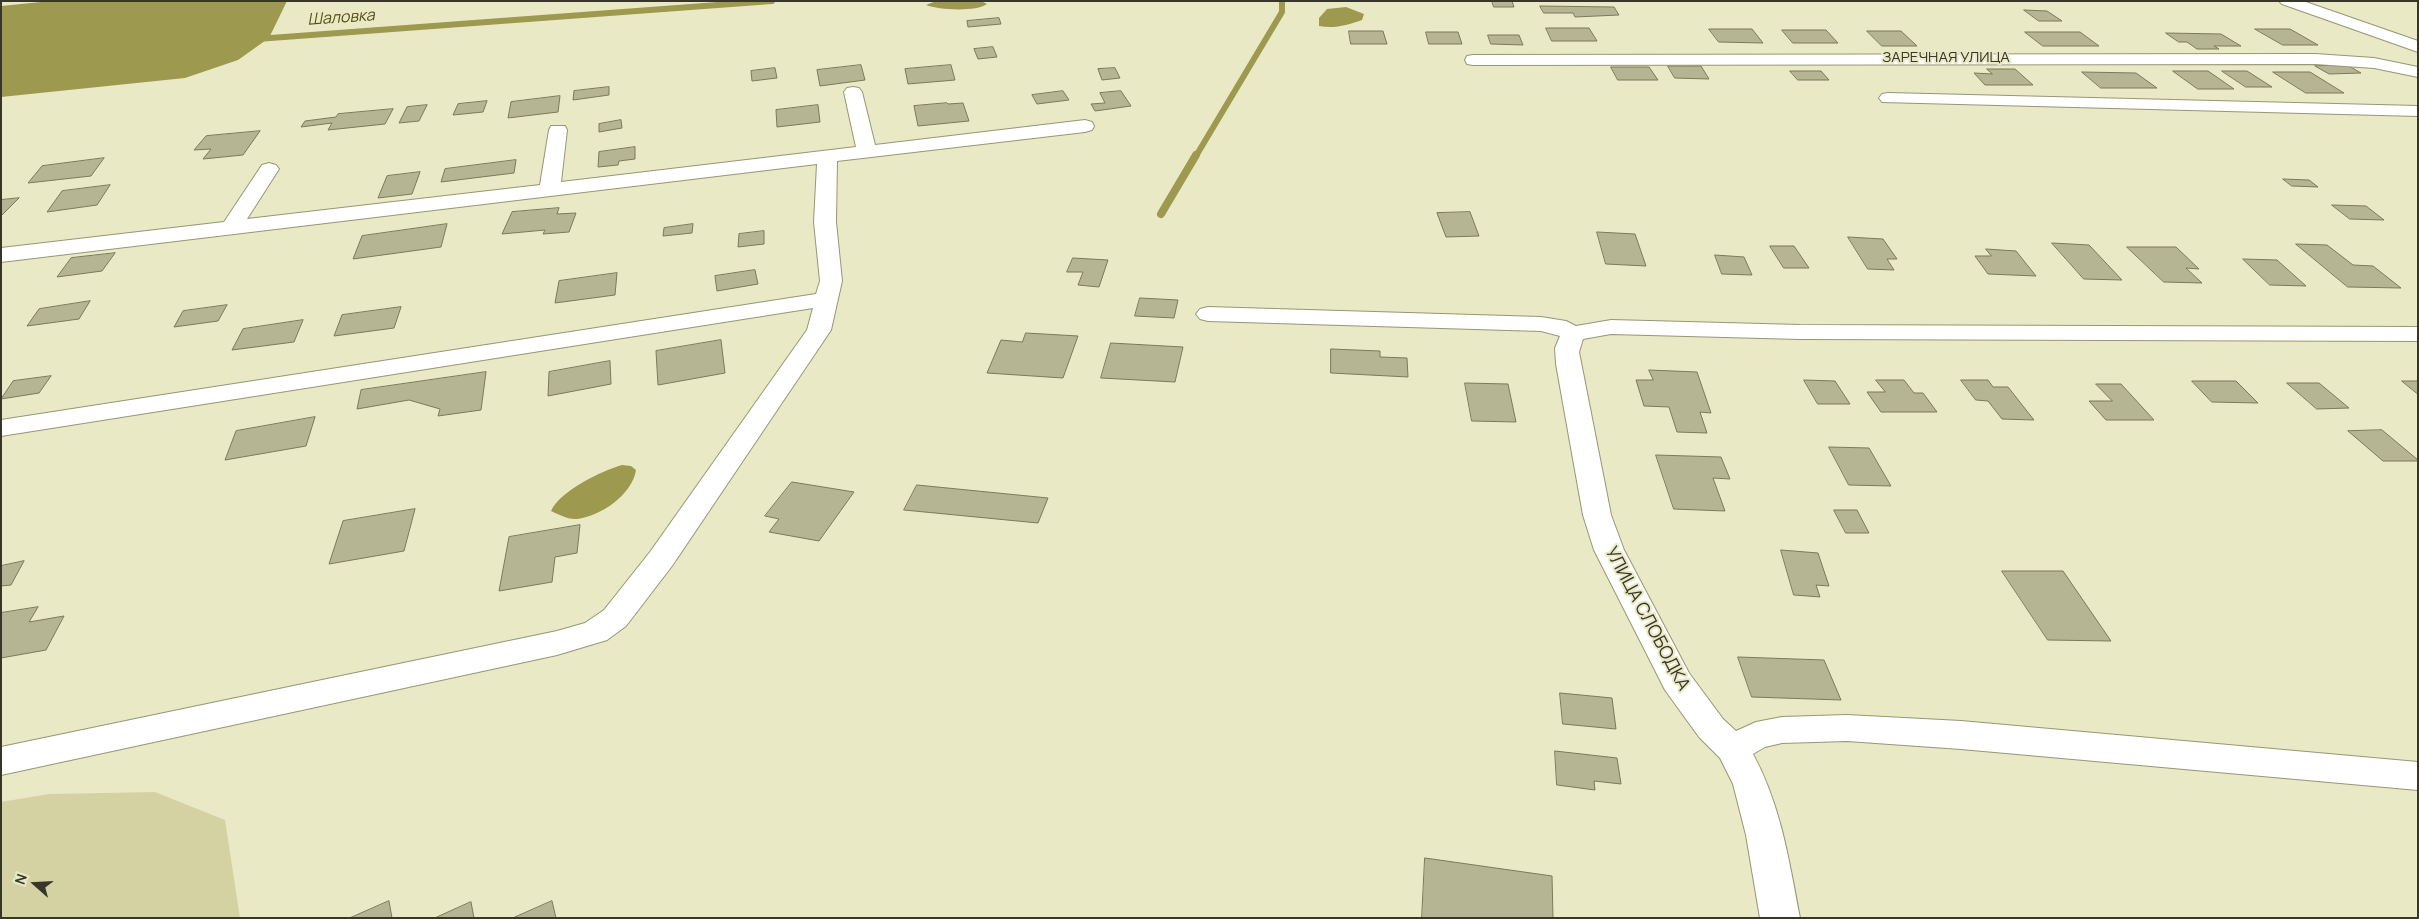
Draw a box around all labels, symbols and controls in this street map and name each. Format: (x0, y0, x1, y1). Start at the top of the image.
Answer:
water label: Шаловка (307, 6, 375, 30)
street label: ЗАРЕЧНАЯ УЛИЦА (1882, 49, 2010, 67)
street label: УЛИЦА СЛОБОДКА (1600, 543, 1694, 695)
north arrow (10, 859, 60, 909)
text: N (10, 871, 31, 887)

